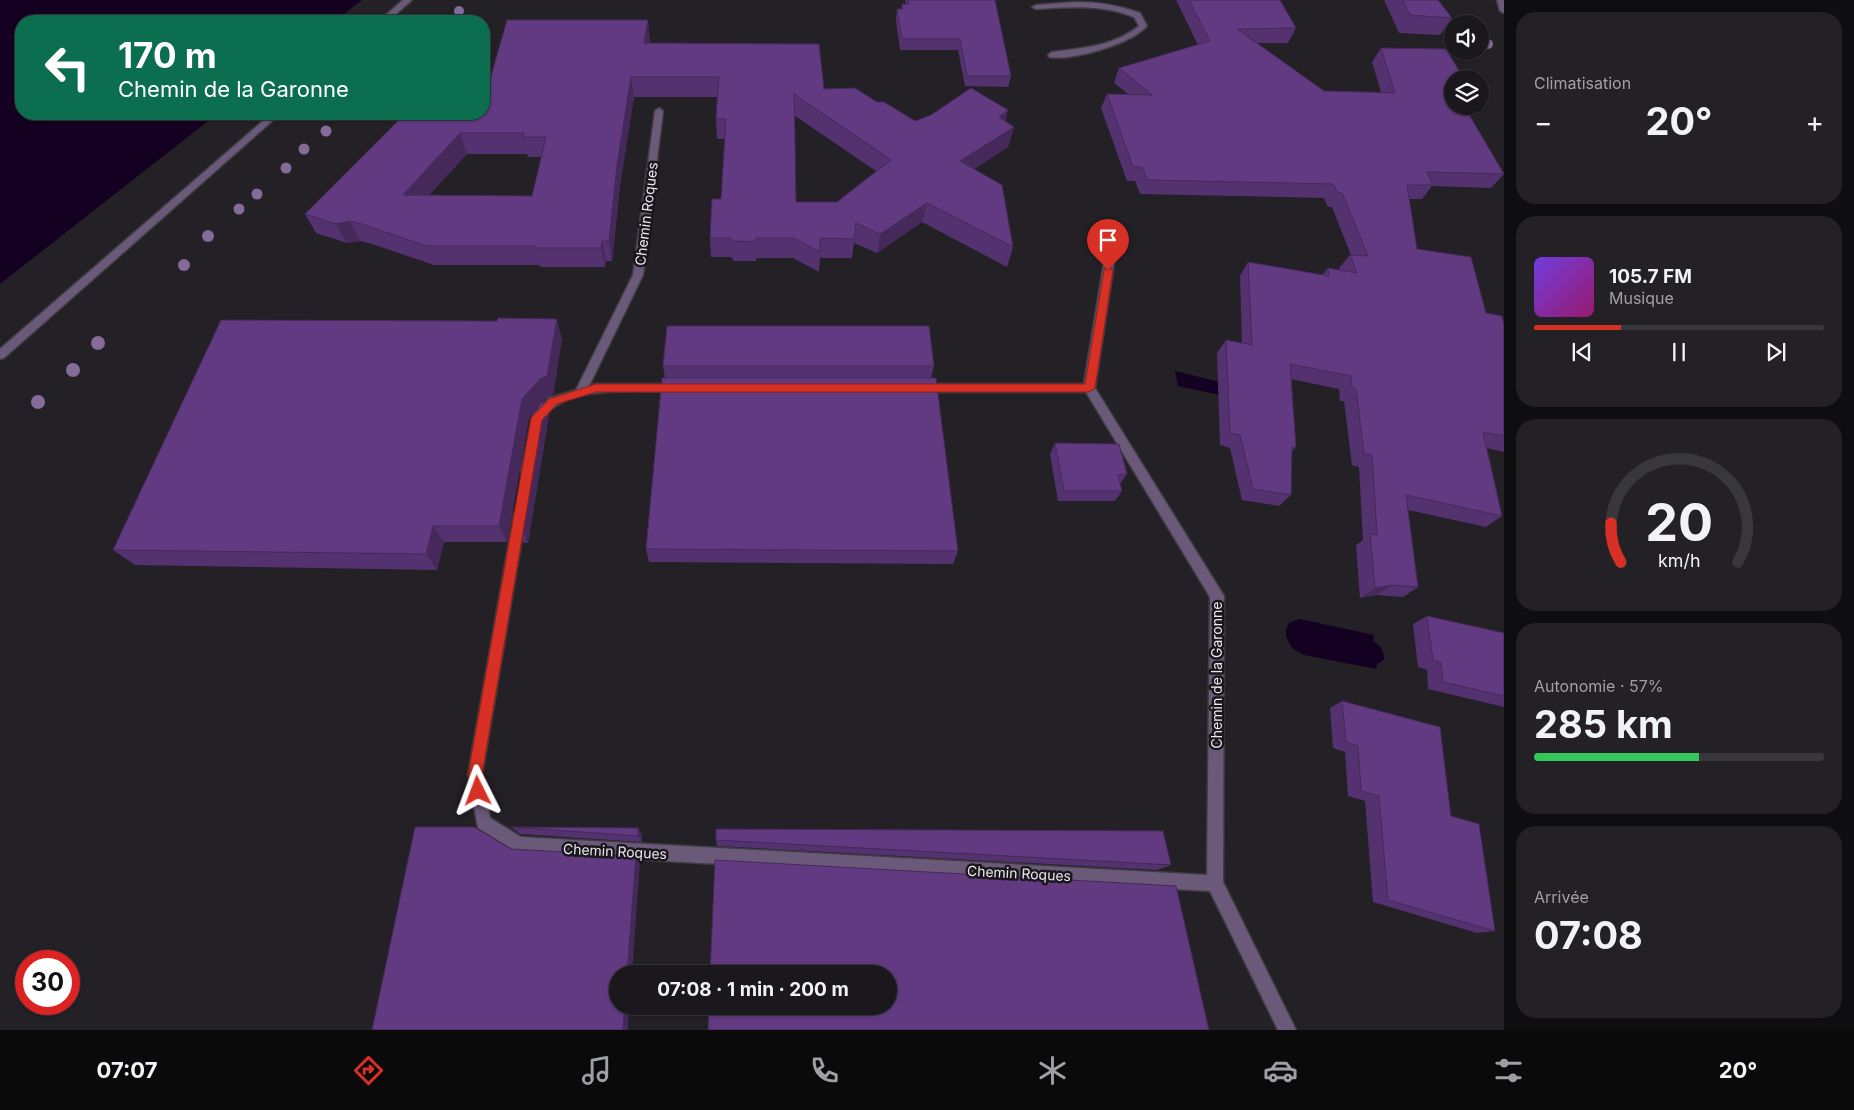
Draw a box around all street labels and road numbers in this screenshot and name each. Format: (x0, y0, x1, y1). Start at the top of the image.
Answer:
street label: Chemin Roques (631, 161, 661, 267)
street label: Chemin de la Garonne (1208, 602, 1225, 748)
street label: Chemin Roques (563, 840, 667, 862)
street label: Chemin Roques (967, 862, 1071, 884)

